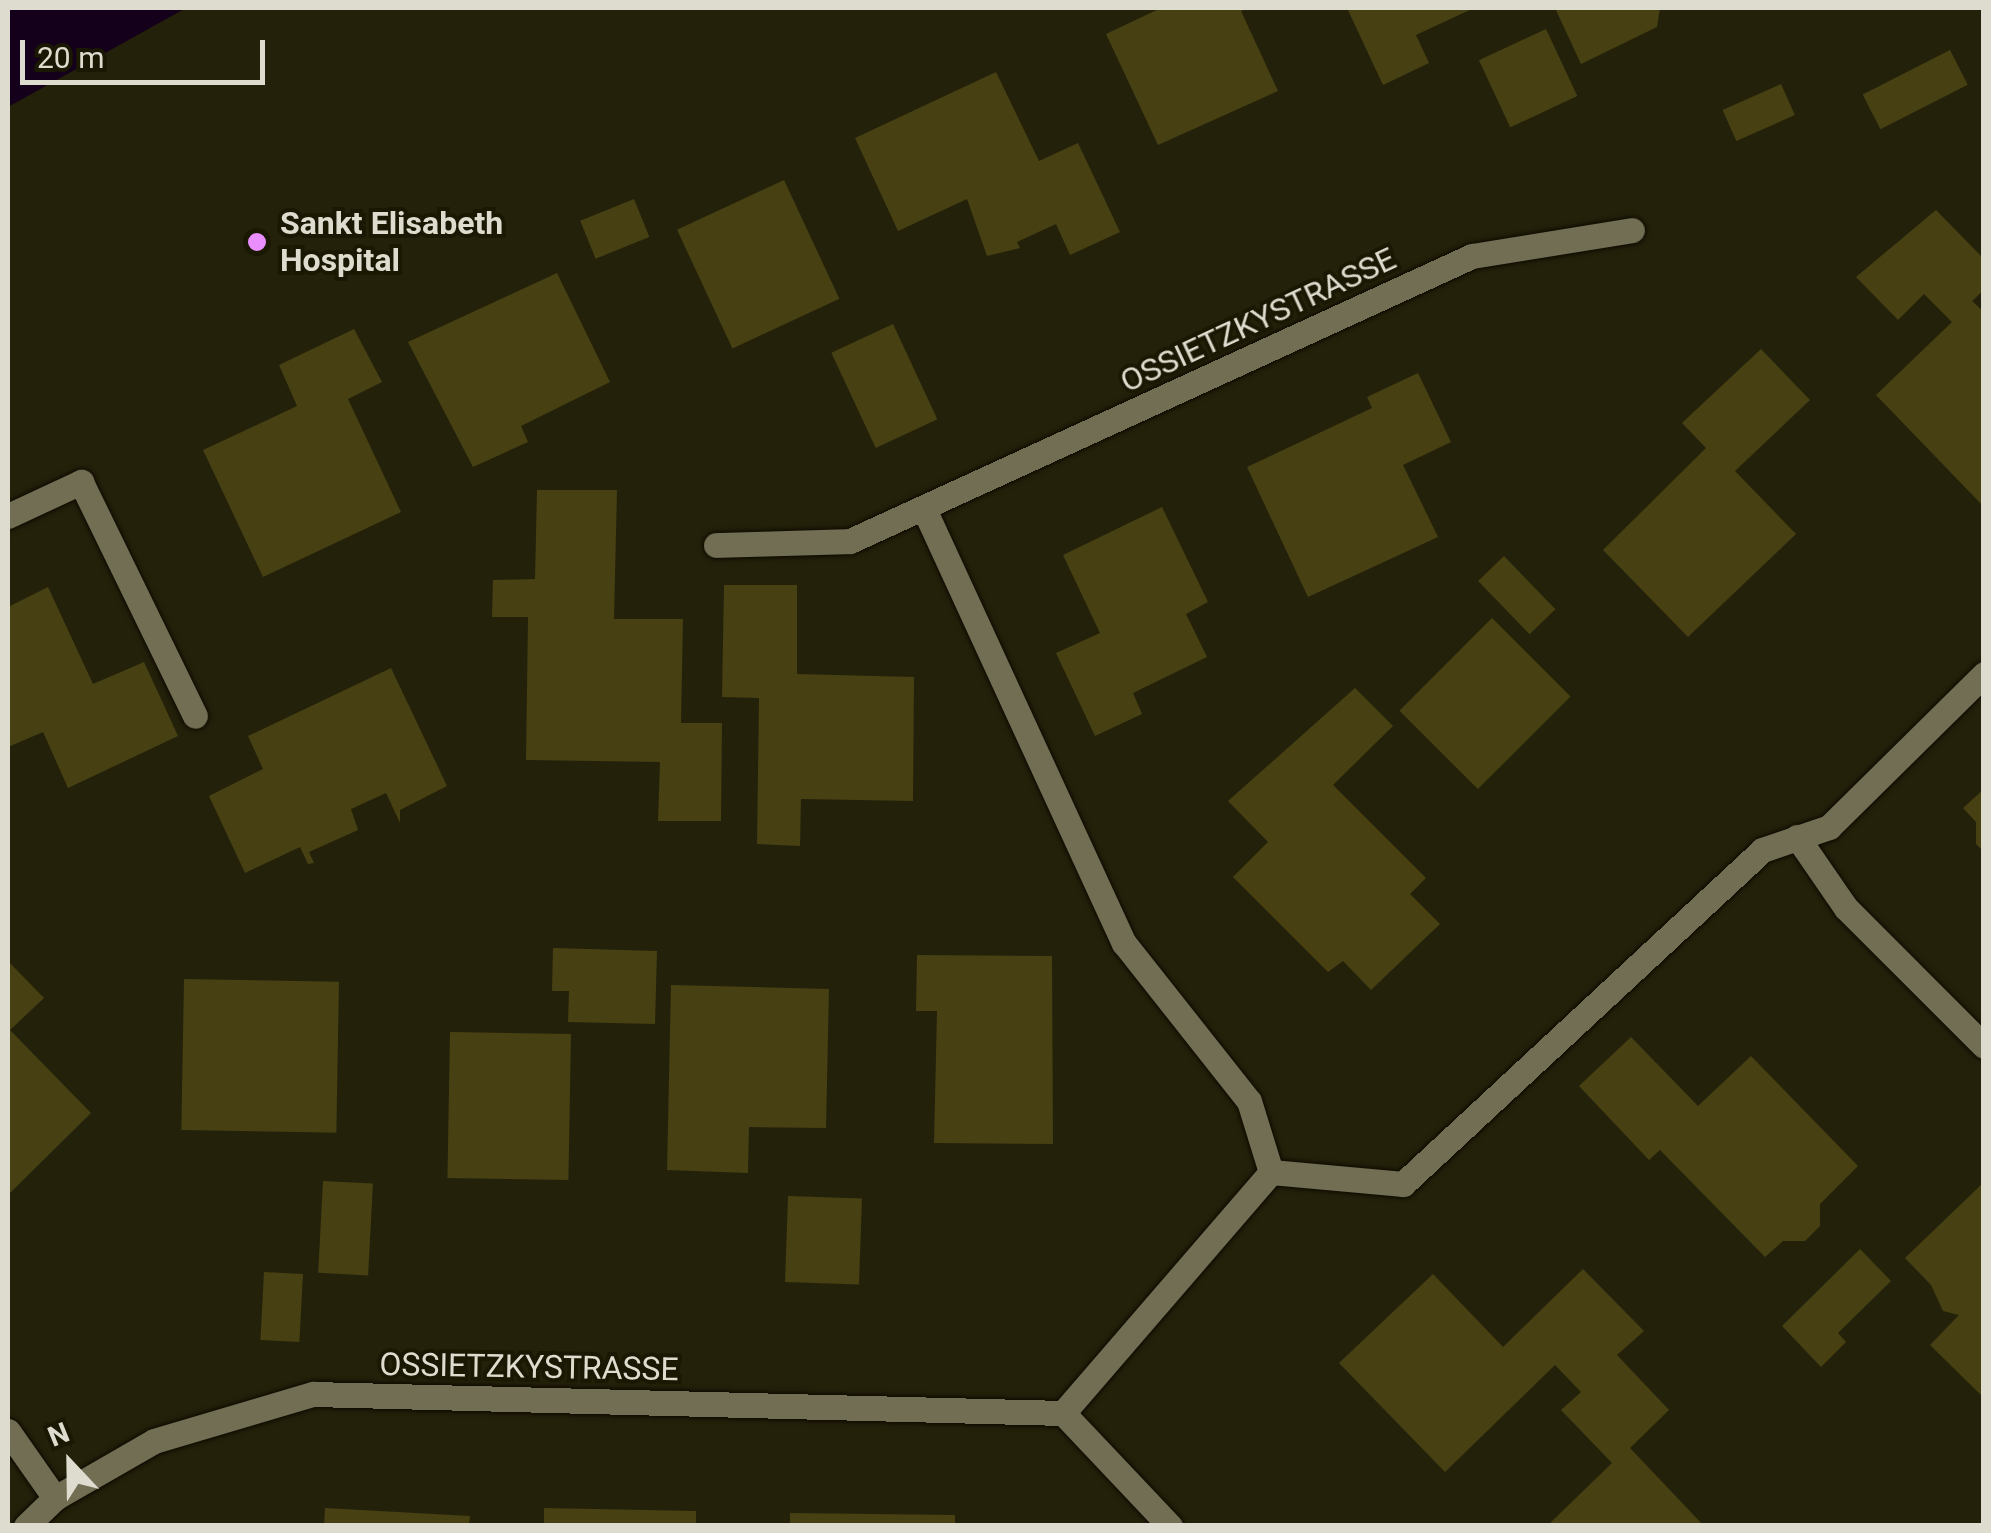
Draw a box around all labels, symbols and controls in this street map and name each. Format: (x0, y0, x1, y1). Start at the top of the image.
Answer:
scale bar (25, 20, 270, 82)
text: 20 m (37, 40, 104, 75)
place label: Sankt Elisabeth Hospital (280, 205, 503, 280)
marker: Sankt Elisabeth Hospital (244, 229, 270, 255)
street label: OSSIETZKYSTRASSE (1114, 239, 1402, 401)
street label: OSSIETZKYSTRASSE (379, 1345, 679, 1389)
north arrow (20, 1413, 120, 1513)
text: N (43, 1416, 74, 1454)

